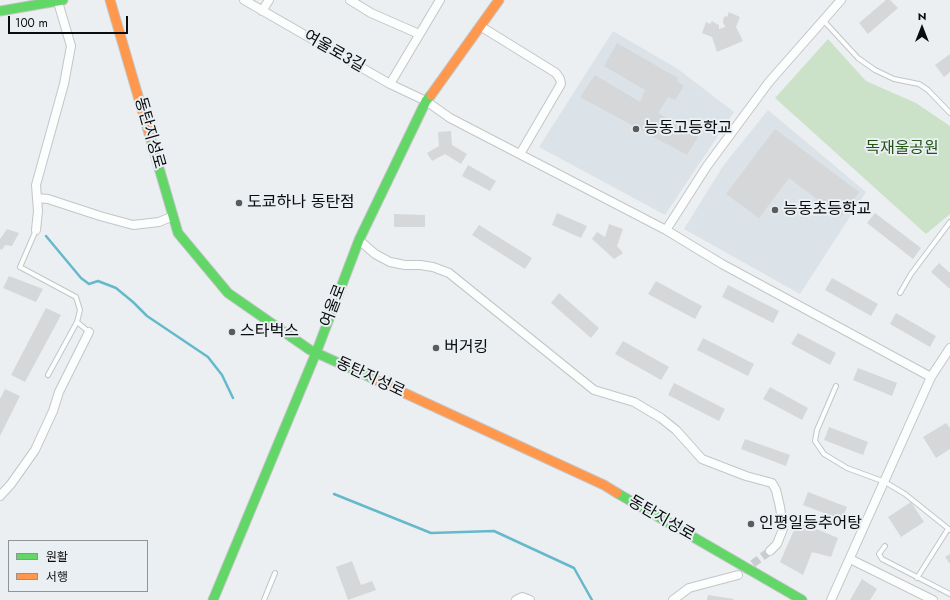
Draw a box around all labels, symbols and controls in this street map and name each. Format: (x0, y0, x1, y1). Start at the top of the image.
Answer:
scale bar (10, 8, 130, 34)
north arrow (902, 8, 942, 48)
text: N (918, 8, 926, 24)
text: 100 m (15, 14, 48, 32)
street label: 여울로3길 (300, 27, 368, 77)
street label: 동탄지성로 (130, 95, 168, 171)
place label: 능동고등학교 (644, 119, 732, 139)
marker: 능동고등학교 (631, 124, 641, 134)
park label: 독재울공원 (865, 139, 939, 159)
place label: 도쿄하나 동탄점 (247, 193, 355, 213)
marker: 도쿄하나 동탄점 (234, 198, 244, 208)
place label: 능동초등학교 (783, 200, 871, 220)
marker: 능동초등학교 (770, 205, 780, 215)
street label: 여울로 (317, 282, 351, 330)
place label: 스타벅스 (240, 322, 299, 342)
marker: 스타벅스 (227, 327, 237, 337)
place label: 버거킹 (444, 338, 488, 358)
marker: 버거킹 (431, 343, 441, 353)
street label: 동탄지성로 (333, 354, 407, 402)
street label: 동탄지성로 (624, 492, 698, 546)
place label: 인평일등추어탕 (759, 514, 862, 534)
marker: 인평일등추어탕 (746, 519, 756, 529)
legend (8, 540, 148, 592)
text: 원활 (46, 548, 68, 566)
text: 서행 (46, 568, 68, 586)

